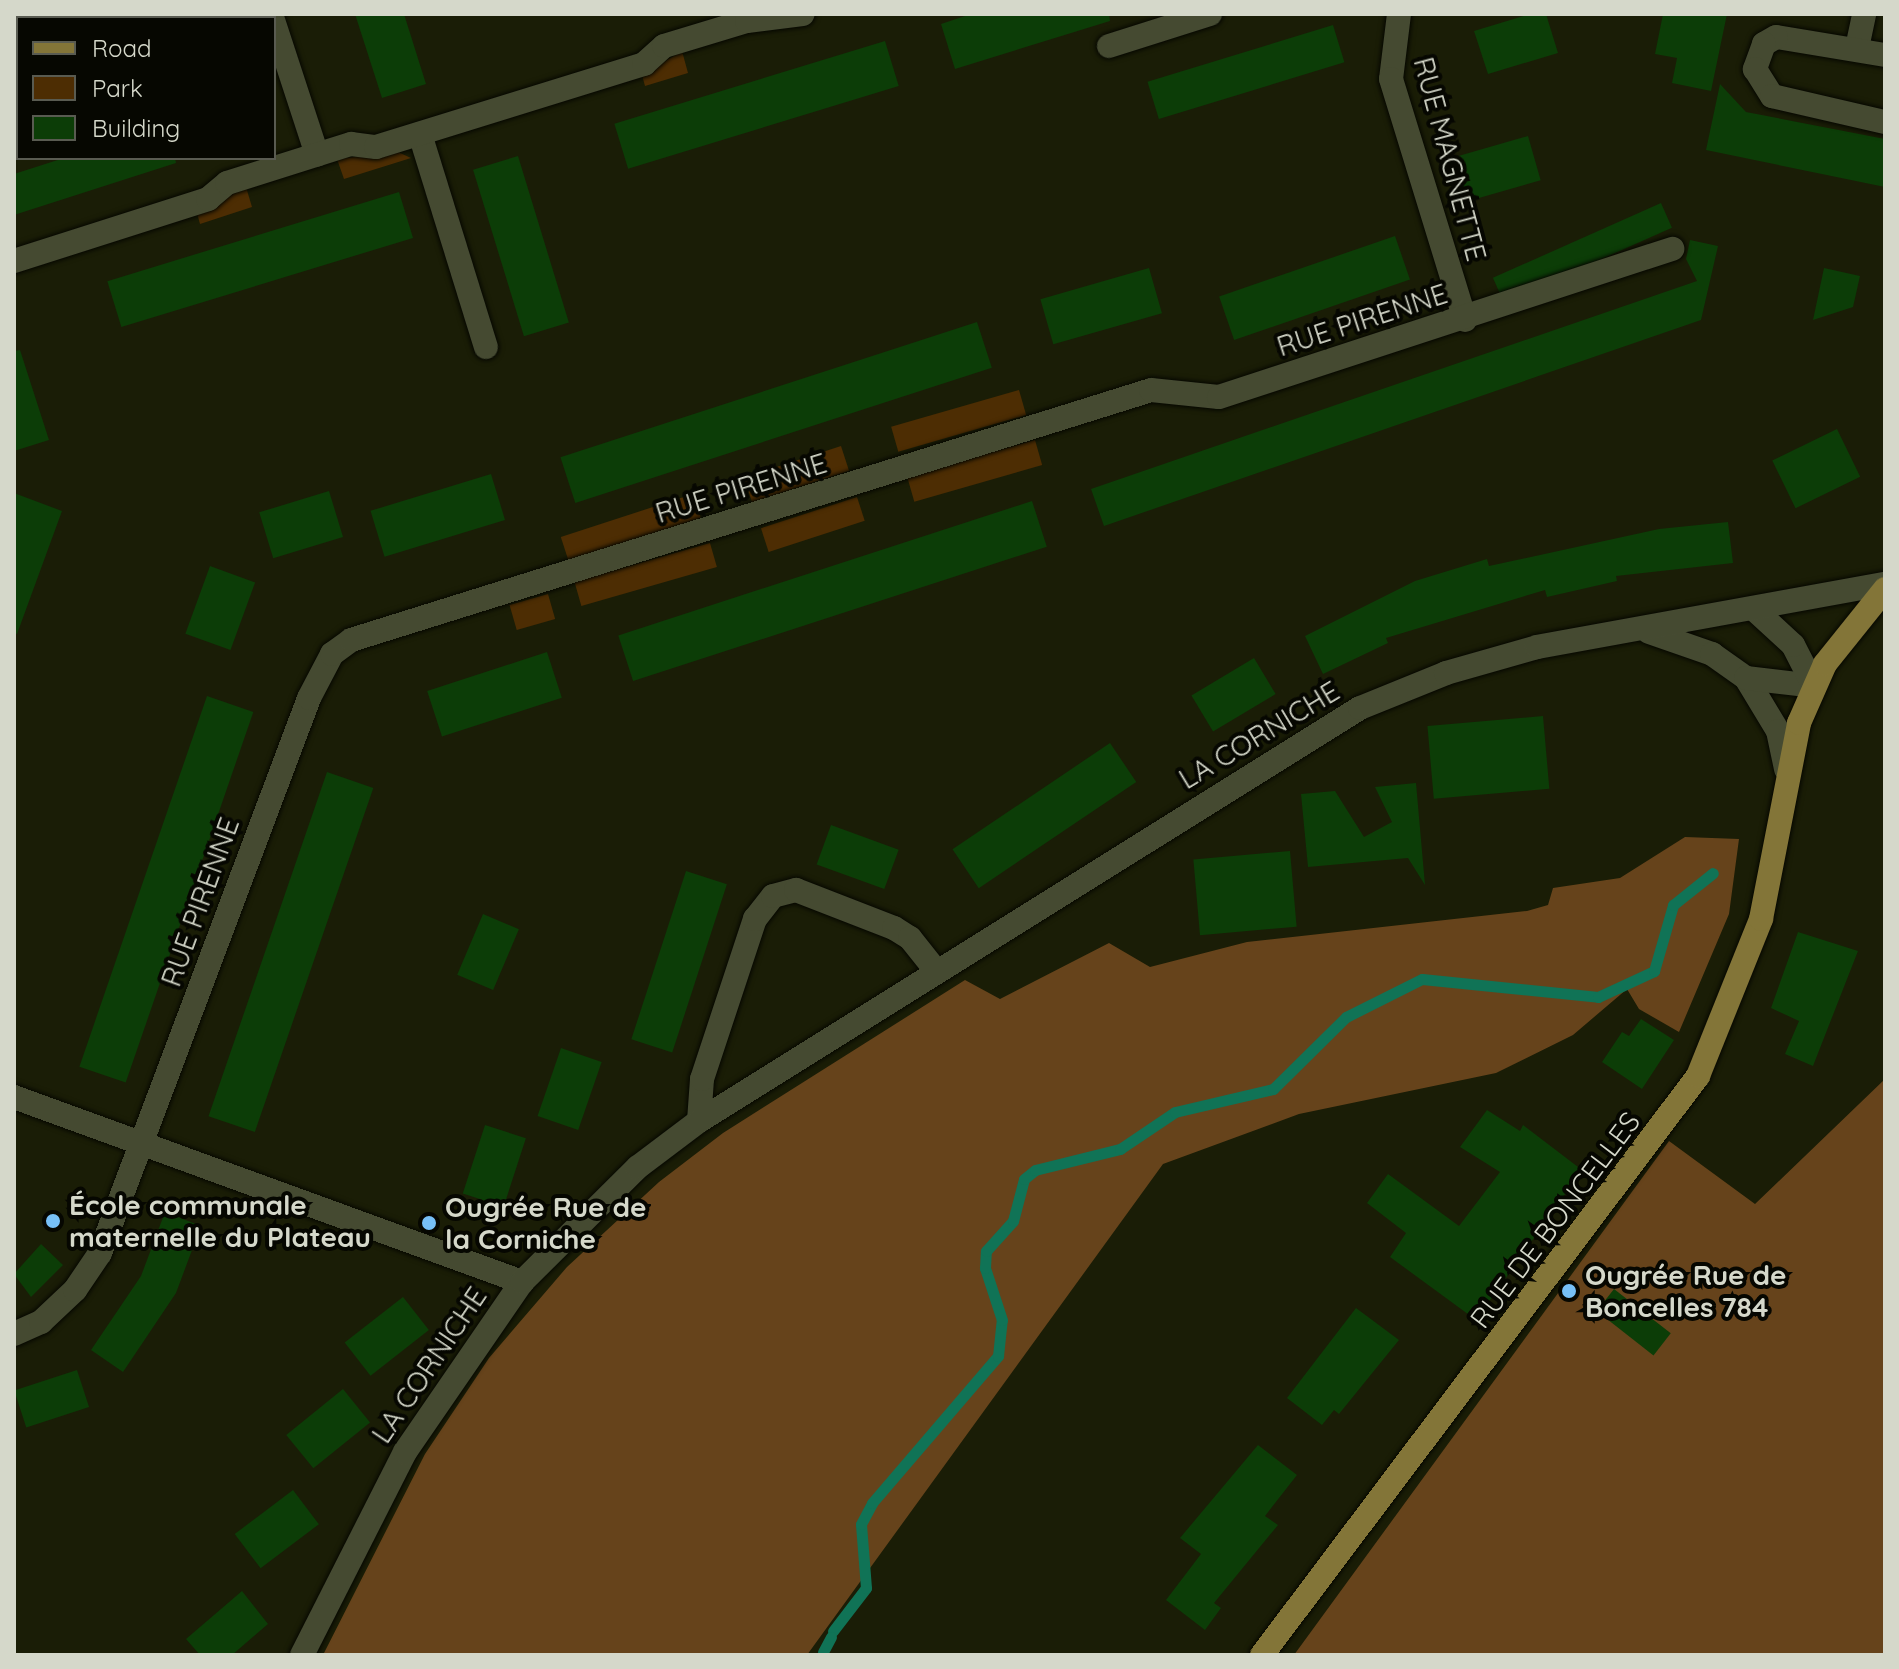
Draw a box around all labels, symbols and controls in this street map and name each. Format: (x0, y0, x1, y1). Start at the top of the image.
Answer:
legend (16, 16, 276, 160)
text: Road (92, 33, 152, 63)
street label: RUE MAGNETTE (1407, 53, 1493, 265)
text: Park (92, 73, 143, 103)
text: Building (92, 113, 180, 143)
street label: RUE PIRENNE (1273, 277, 1451, 363)
street label: RUE PIRENNE (651, 446, 831, 530)
street label: LA CORNICHE (1173, 674, 1345, 796)
street label: RUE PIRENNE (154, 813, 246, 991)
street label: RUE DE BONCELLES (1463, 1105, 1647, 1335)
place label: École communale maternelle du Plateau (69, 1188, 371, 1254)
place label: Ougrée Rue de la Corniche (445, 1190, 647, 1256)
marker: École communale maternelle du Plateau (44, 1212, 62, 1230)
marker: Ougrée Rue de la Corniche (420, 1214, 438, 1232)
place label: Ougrée Rue de Boncelles 784 (1585, 1258, 1787, 1324)
street label: LA CORNICHE (364, 1281, 494, 1449)
marker: Ougrée Rue de Boncelles 784 (1560, 1282, 1578, 1300)

